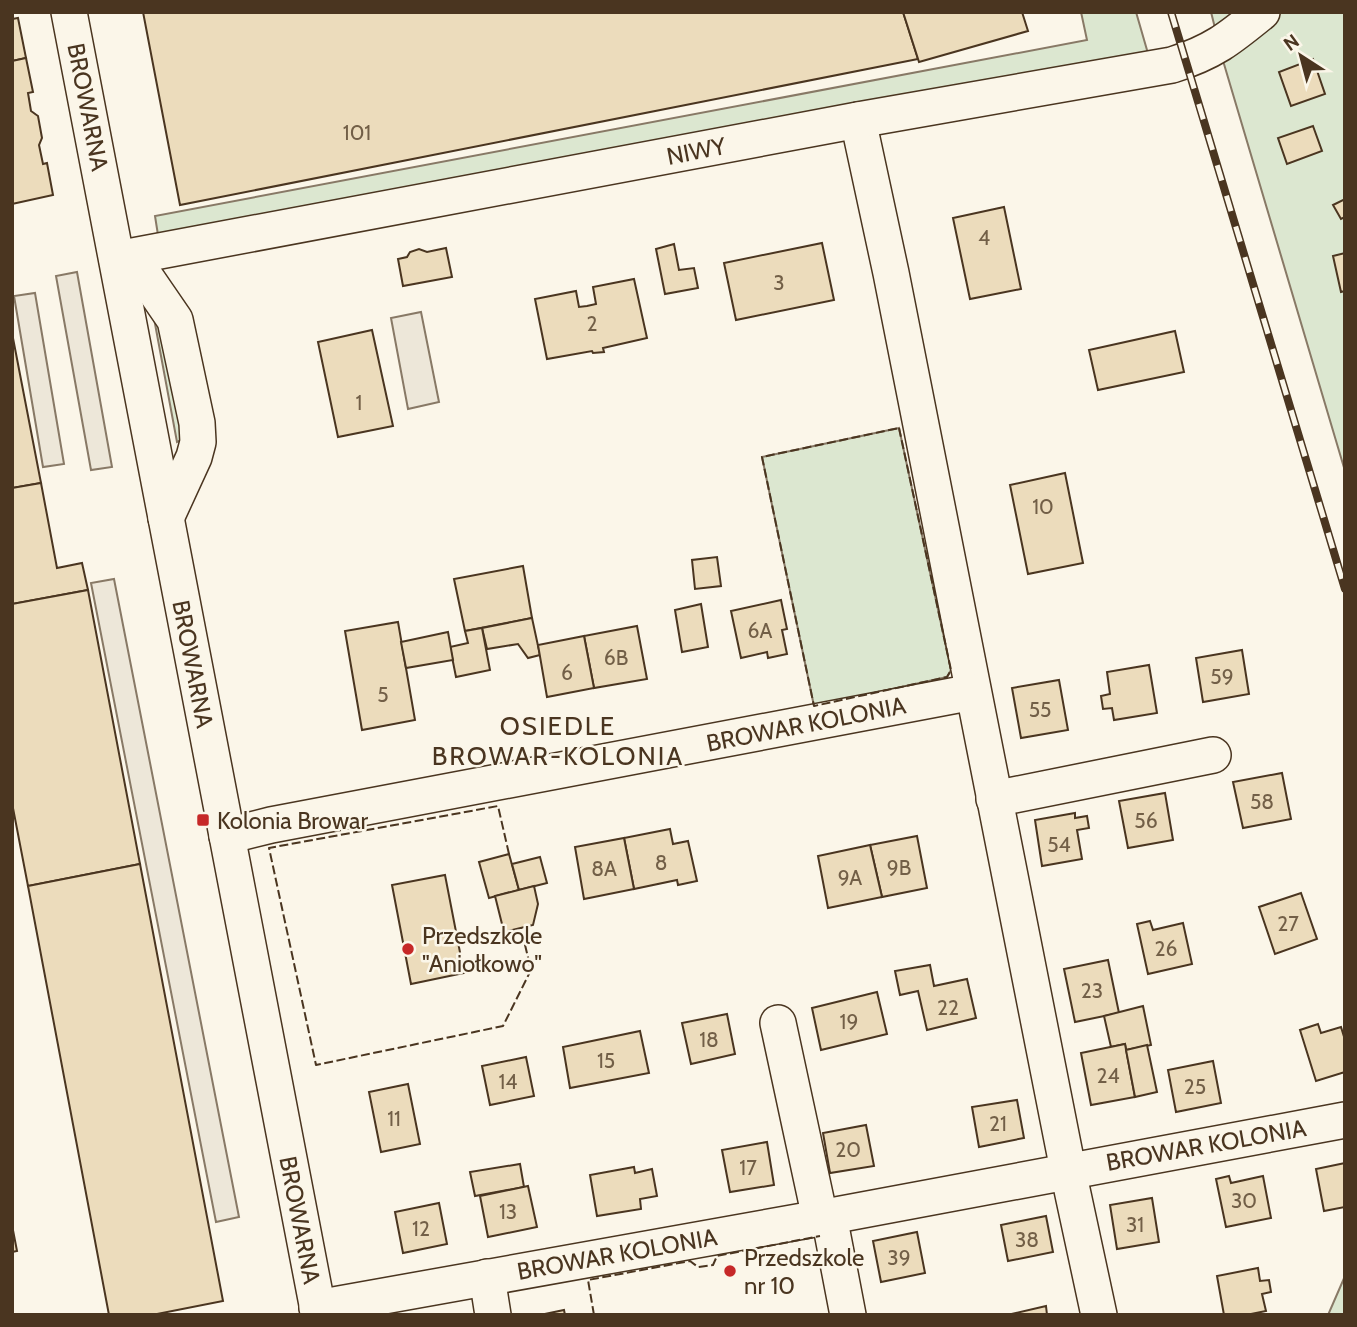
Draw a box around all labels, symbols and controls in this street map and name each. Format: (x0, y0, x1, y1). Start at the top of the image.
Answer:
north arrow (1266, 21, 1336, 91)
text: N (1279, 29, 1303, 56)
street label: BROWARNA (61, 41, 115, 174)
house number: 101 (343, 120, 371, 145)
street label: NIWY (664, 131, 728, 171)
house number: 4 (978, 225, 990, 250)
house number: 3 (773, 270, 785, 295)
house number: 2 (586, 311, 598, 336)
house number: 1 (356, 390, 362, 415)
house number: 10 (1032, 494, 1054, 519)
street label: BROWARNA (166, 598, 220, 731)
house number: 6A (748, 618, 772, 643)
house number: 6B (604, 645, 628, 670)
house number: 6 (561, 660, 573, 685)
house number: 59 (1210, 664, 1234, 689)
house number: 5 (377, 682, 389, 707)
street label: BROWAR KOLONIA (704, 690, 908, 758)
house number: 55 (1029, 697, 1051, 722)
district label: OSIEDLE BROWAR-KOLONIA (432, 710, 684, 772)
house number: 58 (1250, 789, 1274, 814)
place label: Kolonia Browar (217, 806, 368, 835)
house number: 56 (1134, 808, 1158, 833)
marker: Kolonia Browar (195, 812, 211, 828)
house number: 54 (1047, 832, 1071, 857)
house number: 8 (655, 850, 667, 875)
house number: 9B (887, 855, 911, 880)
house number: 8A (591, 856, 617, 881)
house number: 9A (838, 865, 862, 890)
house number: 27 (1277, 911, 1299, 936)
place label: Przedszkole "Aniołkowo" (422, 921, 542, 978)
house number: 26 (1155, 936, 1178, 961)
marker: Przedszkole "Aniołkowo" (400, 941, 416, 957)
house number: 23 (1081, 978, 1103, 1003)
house number: 22 (937, 995, 959, 1020)
house number: 19 (840, 1009, 858, 1034)
house number: 18 (699, 1027, 719, 1052)
house number: 15 (597, 1048, 615, 1073)
house number: 24 (1096, 1063, 1120, 1088)
house number: 14 (499, 1069, 517, 1094)
house number: 25 (1184, 1074, 1206, 1099)
house number: 11 (387, 1106, 401, 1131)
house number: 21 (989, 1111, 1007, 1136)
street label: BROWAR KOLONIA (1104, 1113, 1309, 1177)
house number: 20 (835, 1137, 861, 1162)
street label: BROWARNA (273, 1154, 327, 1287)
house number: 17 (739, 1155, 757, 1180)
house number: 30 (1231, 1188, 1257, 1213)
house number: 13 (499, 1199, 517, 1224)
house number: 31 (1126, 1212, 1144, 1237)
house number: 12 (412, 1216, 430, 1241)
street label: BROWAR KOLONIA (515, 1222, 720, 1286)
house number: 38 (1015, 1227, 1039, 1252)
place label: Przedszkole nr 10 (744, 1243, 864, 1300)
house number: 39 (887, 1245, 911, 1270)
marker: Przedszkole nr 10 (722, 1263, 738, 1279)

